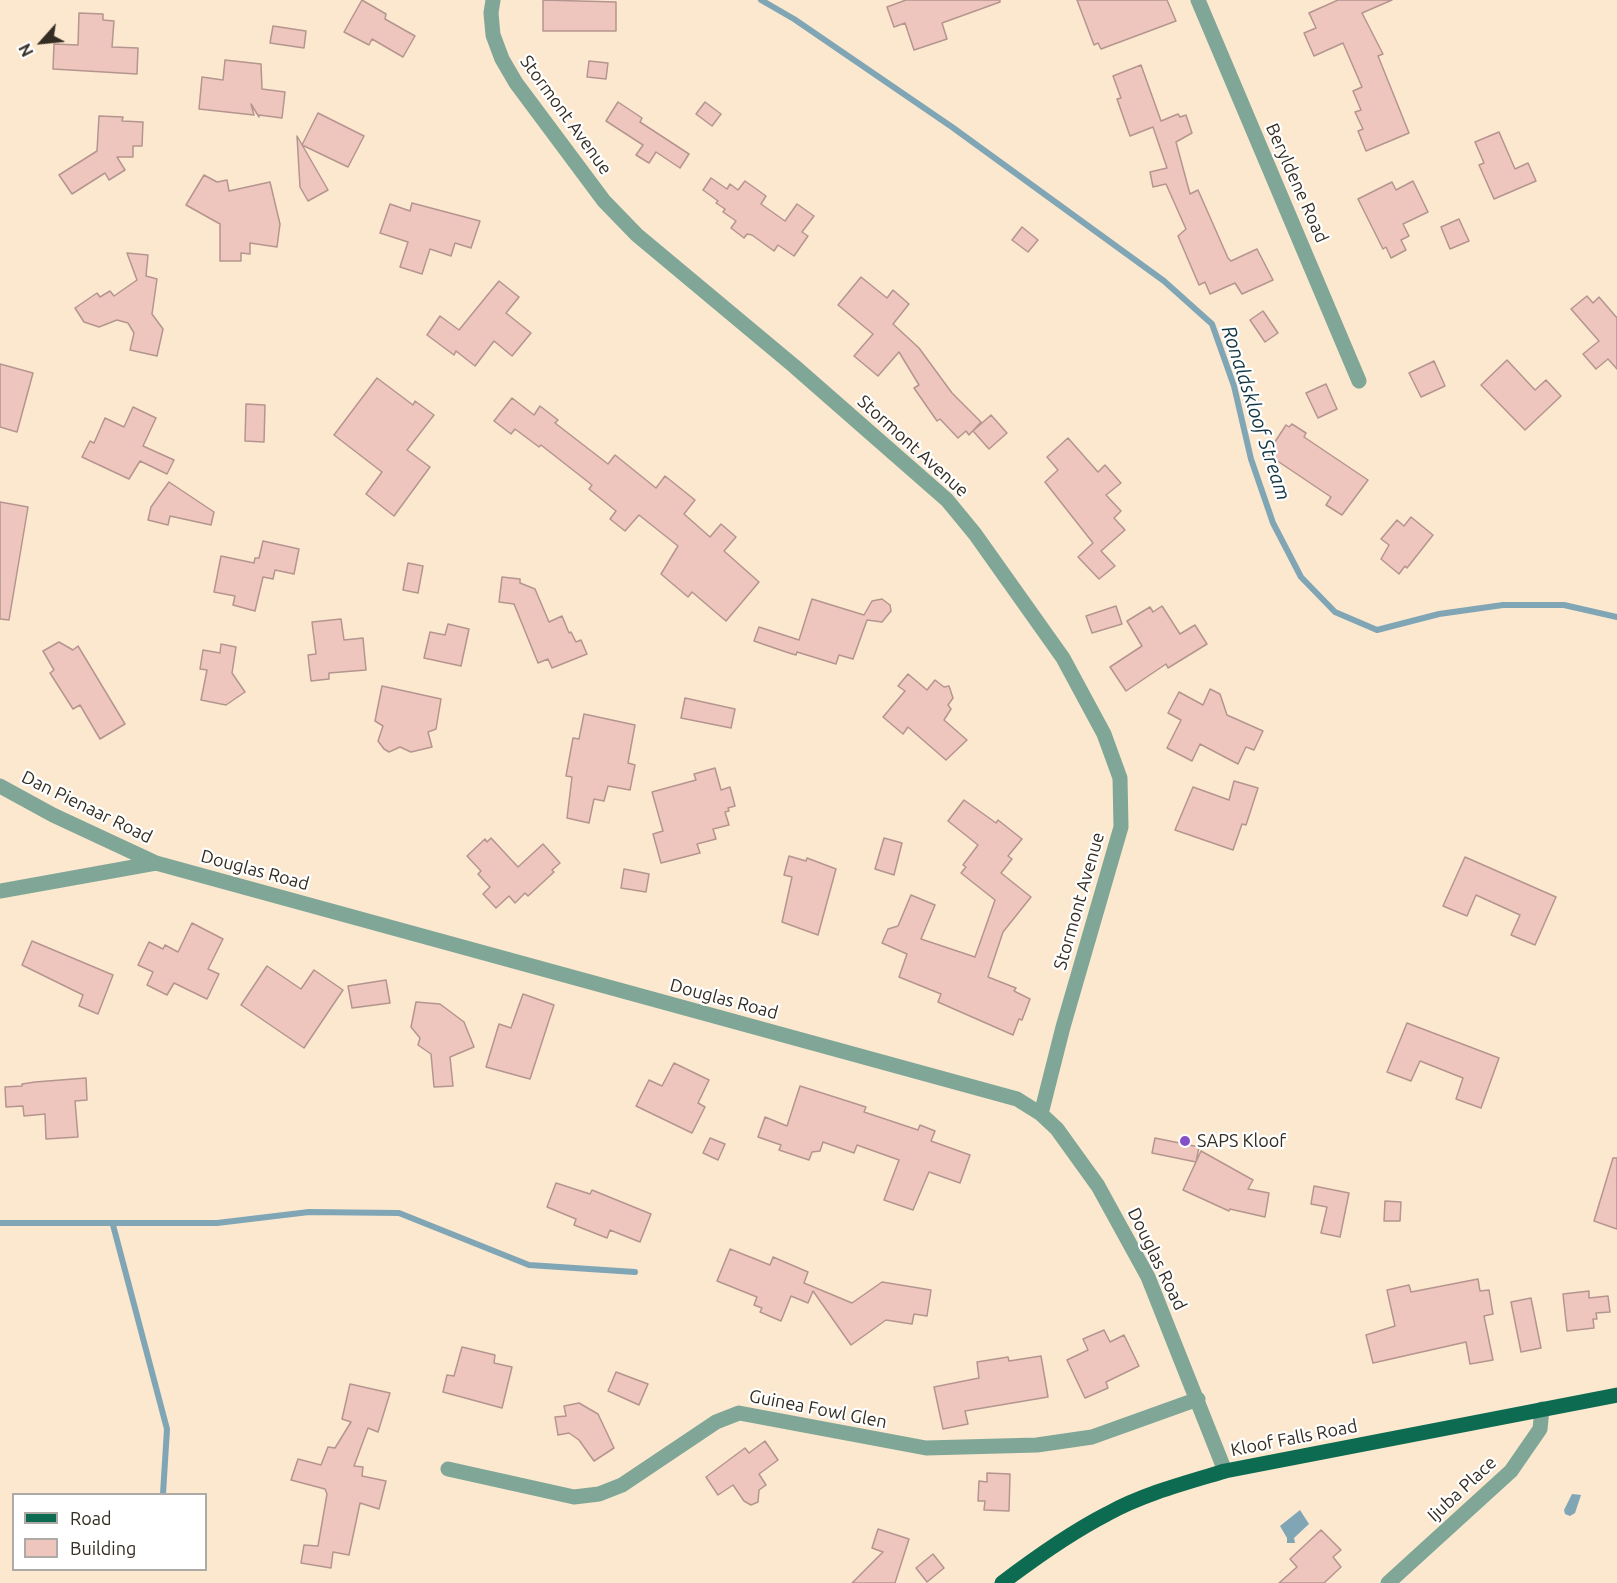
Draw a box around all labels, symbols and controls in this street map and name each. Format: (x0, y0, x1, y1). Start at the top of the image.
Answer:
north arrow (12, 12, 72, 72)
text: N (15, 41, 37, 60)
street label: Stormont Avenue (516, 51, 616, 179)
street label: Beryldene Road (1261, 120, 1333, 246)
water label: Ronaldskloof Stream (1216, 323, 1296, 503)
street label: Stormont Avenue (853, 390, 973, 502)
street label: Dan Pienaar Road (18, 766, 156, 848)
street label: Stormont Avenue (1049, 830, 1109, 972)
street label: Douglas Road (198, 845, 312, 895)
street label: Douglas Road (667, 974, 781, 1024)
place label: SAPS Kloof (1197, 1130, 1286, 1152)
marker: SAPS Kloof (1178, 1134, 1192, 1148)
street label: Douglas Road (1123, 1204, 1191, 1314)
street label: Guinea Fowl Glen (747, 1385, 889, 1433)
street label: Kloof Falls Road (1229, 1415, 1359, 1461)
street label: Ijuba Place (1423, 1452, 1501, 1526)
legend (12, 1493, 207, 1571)
text: Road (70, 1508, 112, 1528)
text: Building (70, 1538, 136, 1558)

